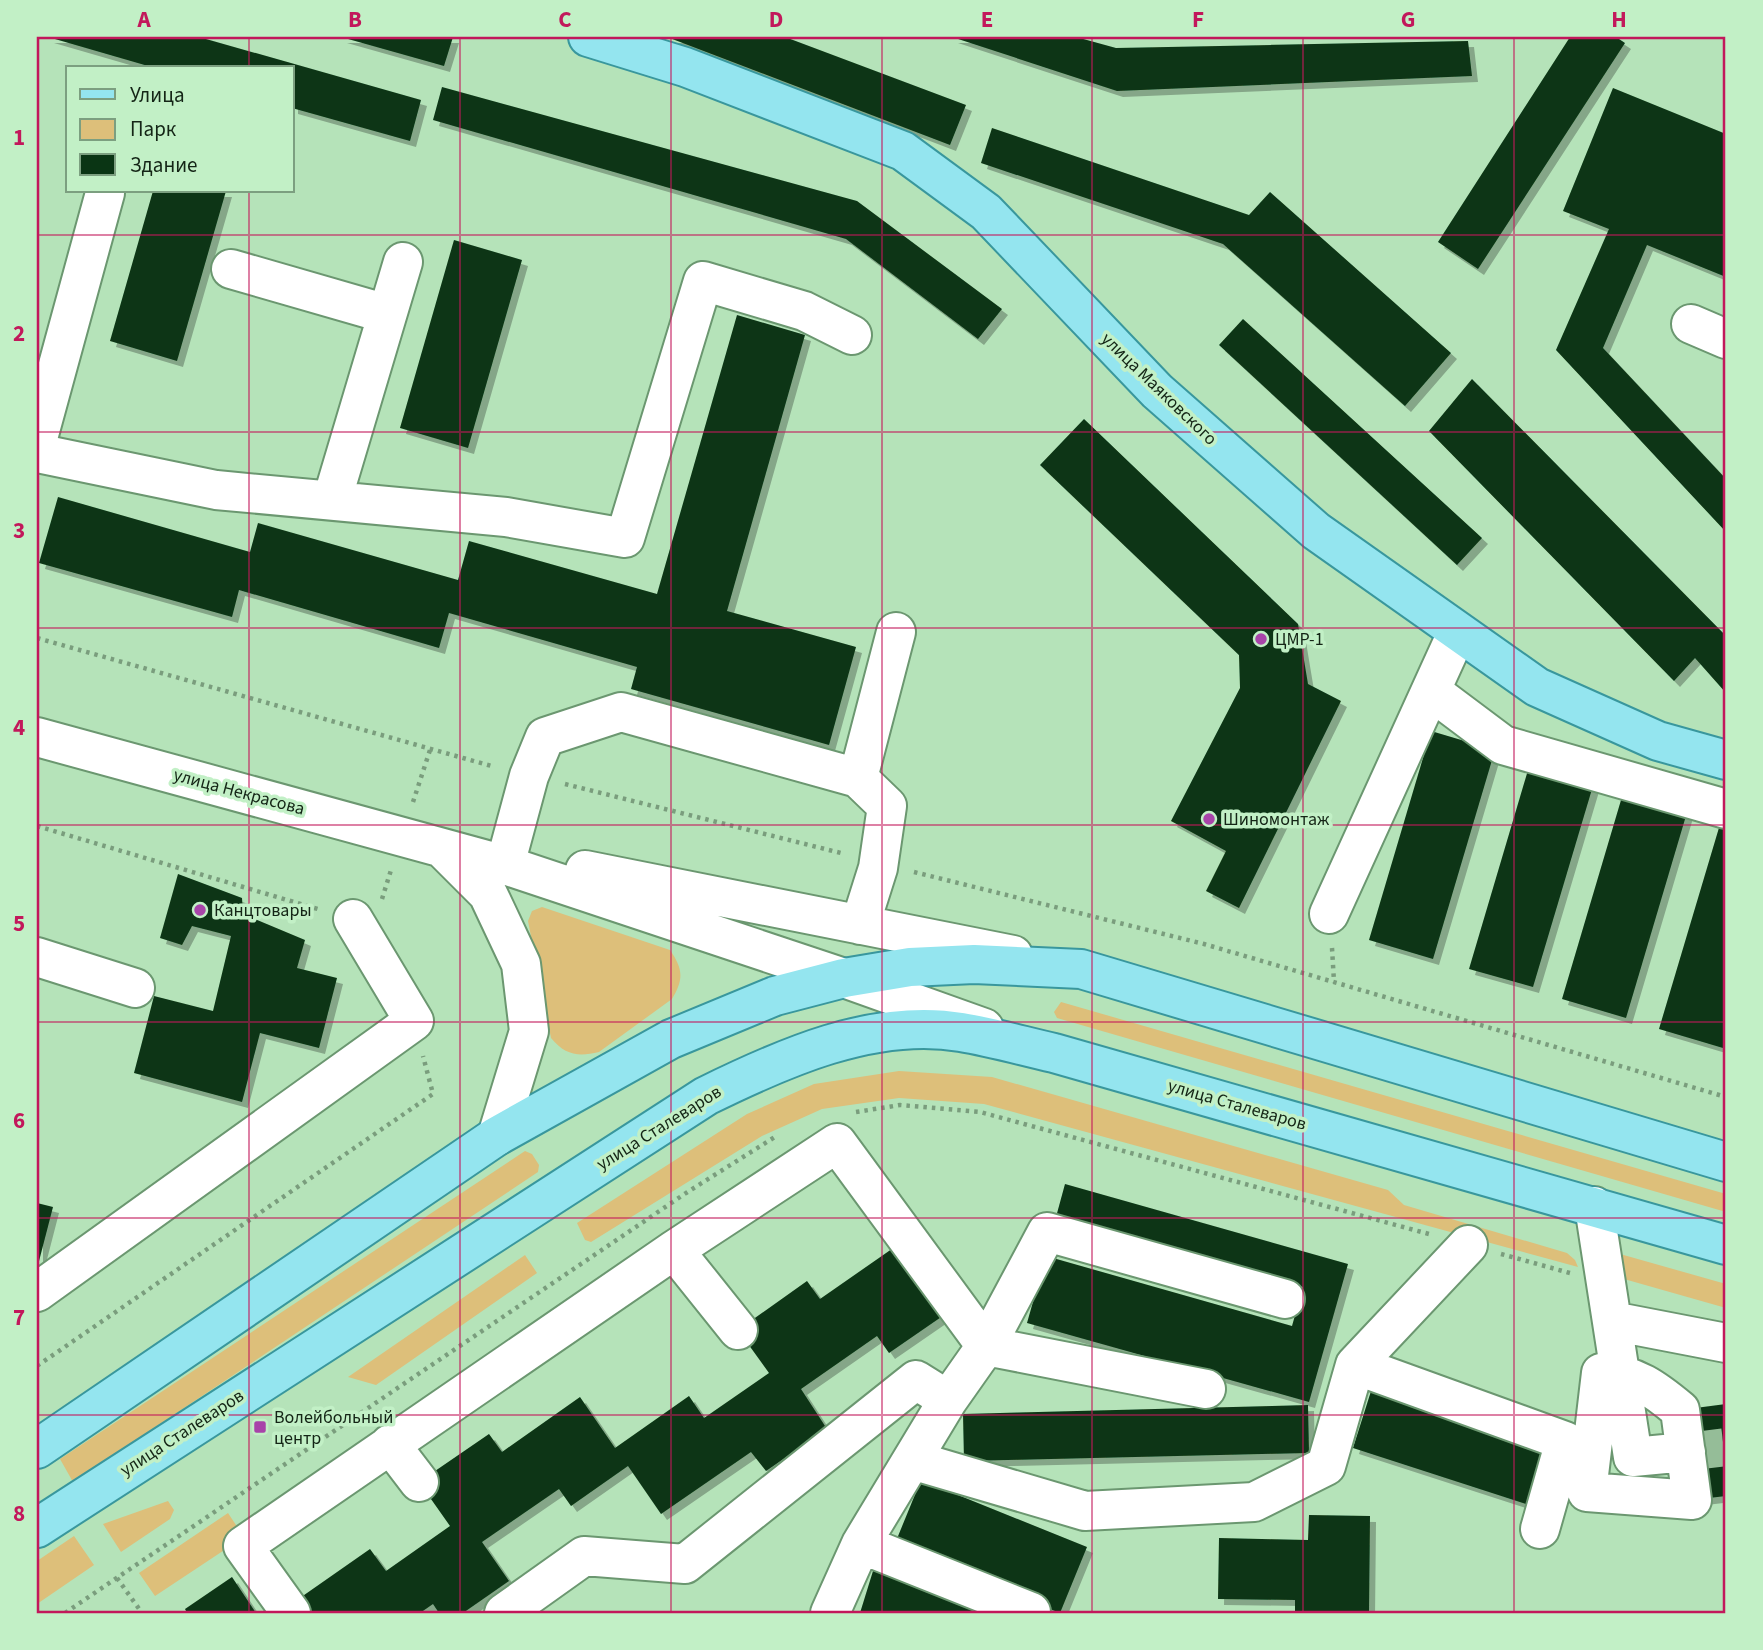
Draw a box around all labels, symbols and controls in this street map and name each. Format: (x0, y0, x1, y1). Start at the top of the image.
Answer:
text: A (136, 3, 151, 36)
text: B (348, 3, 362, 36)
text: C (558, 3, 572, 36)
text: D (769, 3, 783, 36)
text: E (981, 3, 993, 36)
text: F (1192, 3, 1204, 36)
text: G (1401, 3, 1415, 36)
text: H (1611, 3, 1627, 36)
legend (66, 66, 294, 192)
text: Улица (130, 80, 185, 110)
text: Парк (130, 114, 177, 144)
text: 1 (13, 121, 25, 154)
text: Здание (130, 150, 198, 180)
text: 2 (13, 317, 25, 350)
street label: улица Маяковского (1095, 327, 1223, 451)
text: 3 (13, 514, 25, 547)
place label: ЦМР-1 (1275, 627, 1324, 652)
marker: ЦМР-1 (1253, 631, 1269, 647)
text: 4 (13, 711, 25, 744)
street label: улица Некрасова (171, 762, 307, 822)
place label: Шиномонтаж (1223, 807, 1330, 832)
marker: Шиномонтаж (1201, 811, 1217, 827)
place label: Канцтовары (214, 898, 312, 923)
marker: Канцтовары (192, 902, 208, 918)
text: 5 (13, 907, 25, 940)
street label: улица Сталеваров (1165, 1073, 1309, 1137)
street label: улица Сталеваров (592, 1079, 726, 1177)
text: 6 (13, 1104, 25, 1137)
text: 7 (13, 1301, 25, 1334)
street label: улица Сталеваров (115, 1384, 249, 1482)
place label: Волейбольный центр (274, 1405, 393, 1451)
marker: Волейбольный центр (252, 1419, 268, 1435)
text: 8 (13, 1497, 25, 1530)

